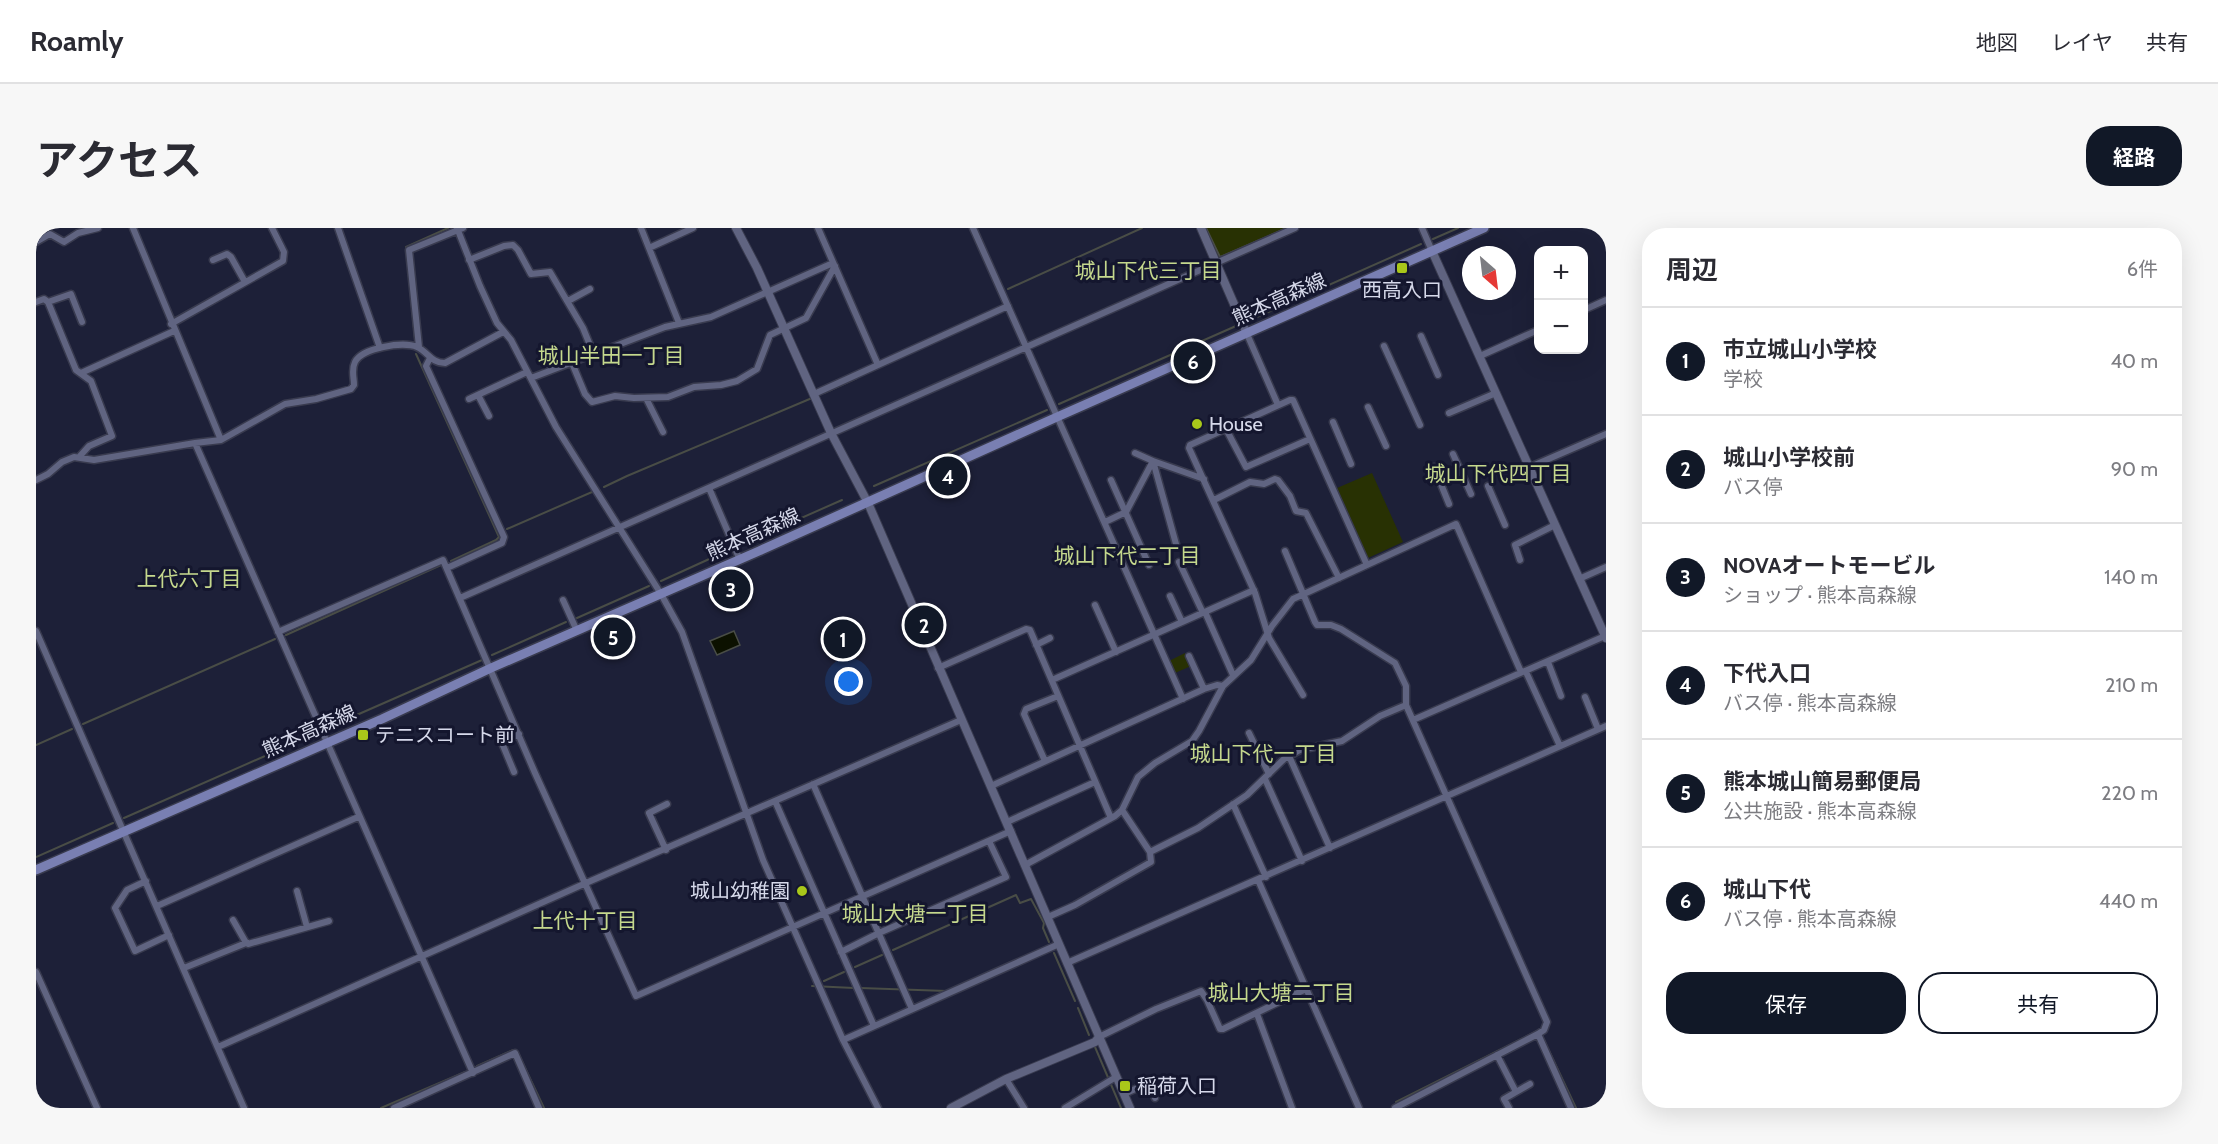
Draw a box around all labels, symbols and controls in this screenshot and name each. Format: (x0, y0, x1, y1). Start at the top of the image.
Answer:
text: Roamly (30, 24, 124, 58)
text: 地図 (1976, 30, 2018, 55)
text: レイヤ (2051, 30, 2113, 55)
text: 共有 (2146, 30, 2188, 55)
button: 経路 (2086, 126, 2182, 186)
text: アクセス (36, 134, 202, 186)
north arrow (1462, 246, 1516, 300)
map controls (1534, 246, 1588, 354)
button: + (1534, 246, 1588, 300)
text: 周辺 (1666, 254, 1718, 286)
text: 6件 (2127, 257, 2158, 281)
district label: 城山下代三丁目 (1075, 258, 1222, 283)
marker: 西高入口 (1395, 261, 1409, 275)
street label: 熊本高森線 (1228, 268, 1330, 330)
place label: 西高入口 (1362, 278, 1442, 302)
button: − (1534, 300, 1588, 354)
text: 市立城山小学校 (1723, 336, 1877, 363)
pin: 6 (1174, 338, 1212, 384)
district label: 城山半田一丁目 (538, 343, 685, 368)
text: 1 (1682, 349, 1689, 373)
text: 40 m (2110, 349, 2158, 373)
text: 学校 (1723, 367, 1763, 391)
place label: House (1209, 412, 1263, 436)
marker: House (1190, 417, 1204, 431)
text: 城山小学校前 (1723, 444, 1855, 471)
pin: 4 (928, 454, 968, 498)
text: 2 (1680, 457, 1691, 481)
text: 90 m (2111, 457, 2158, 481)
district label: 城山下代四丁目 (1425, 461, 1572, 486)
text: バス停 (1723, 475, 1783, 499)
street label: 熊本高森線 (702, 503, 804, 565)
district label: 城山下代二丁目 (1054, 543, 1201, 568)
text: NOVAオートモービル (1723, 552, 1935, 579)
text: 3 (1680, 565, 1691, 589)
text: 140 m (2104, 565, 2158, 589)
district label: 上代六丁目 (137, 566, 242, 591)
pin: 3 (712, 566, 750, 612)
text: ショップ · 熊本高森線 (1723, 583, 1917, 607)
pin: 2 (904, 602, 944, 648)
pin: 5 (594, 614, 632, 660)
pin: 1 (824, 616, 862, 662)
text: 下代入口 (1723, 660, 1811, 687)
your location (834, 667, 863, 696)
text: 4 (1679, 673, 1692, 697)
text: 210 m (2105, 673, 2158, 697)
text: バス停 · 熊本高森線 (1723, 691, 1897, 715)
street label: 熊本高森線 (258, 700, 360, 762)
place label: テニスコート前 (375, 723, 515, 747)
marker: テニスコート前 (356, 728, 370, 742)
district label: 城山下代一丁目 (1190, 741, 1337, 766)
text: 熊本城山簡易郵便局 (1723, 768, 1921, 795)
text: 5 (1680, 781, 1691, 805)
text: 220 m (2101, 781, 2158, 805)
text: 公共施設 · 熊本高森線 (1723, 799, 1917, 823)
text: 城山下代 (1723, 876, 1811, 903)
place label: 城山幼稚園 (690, 879, 790, 903)
marker: 城山幼稚園 (795, 884, 809, 898)
text: 6 (1680, 889, 1691, 913)
text: 440 m (2099, 889, 2158, 913)
district label: 城山大塘一丁目 (842, 901, 989, 926)
text: バス停 · 熊本高森線 (1723, 907, 1897, 931)
district label: 上代十丁目 (533, 908, 638, 933)
button: 保存 (1666, 972, 1906, 1034)
button: 共有 (1918, 972, 2158, 1034)
district label: 城山大塘二丁目 (1208, 980, 1355, 1005)
place label: 稲荷入口 (1137, 1074, 1217, 1098)
marker: 稲荷入口 (1118, 1079, 1132, 1093)

